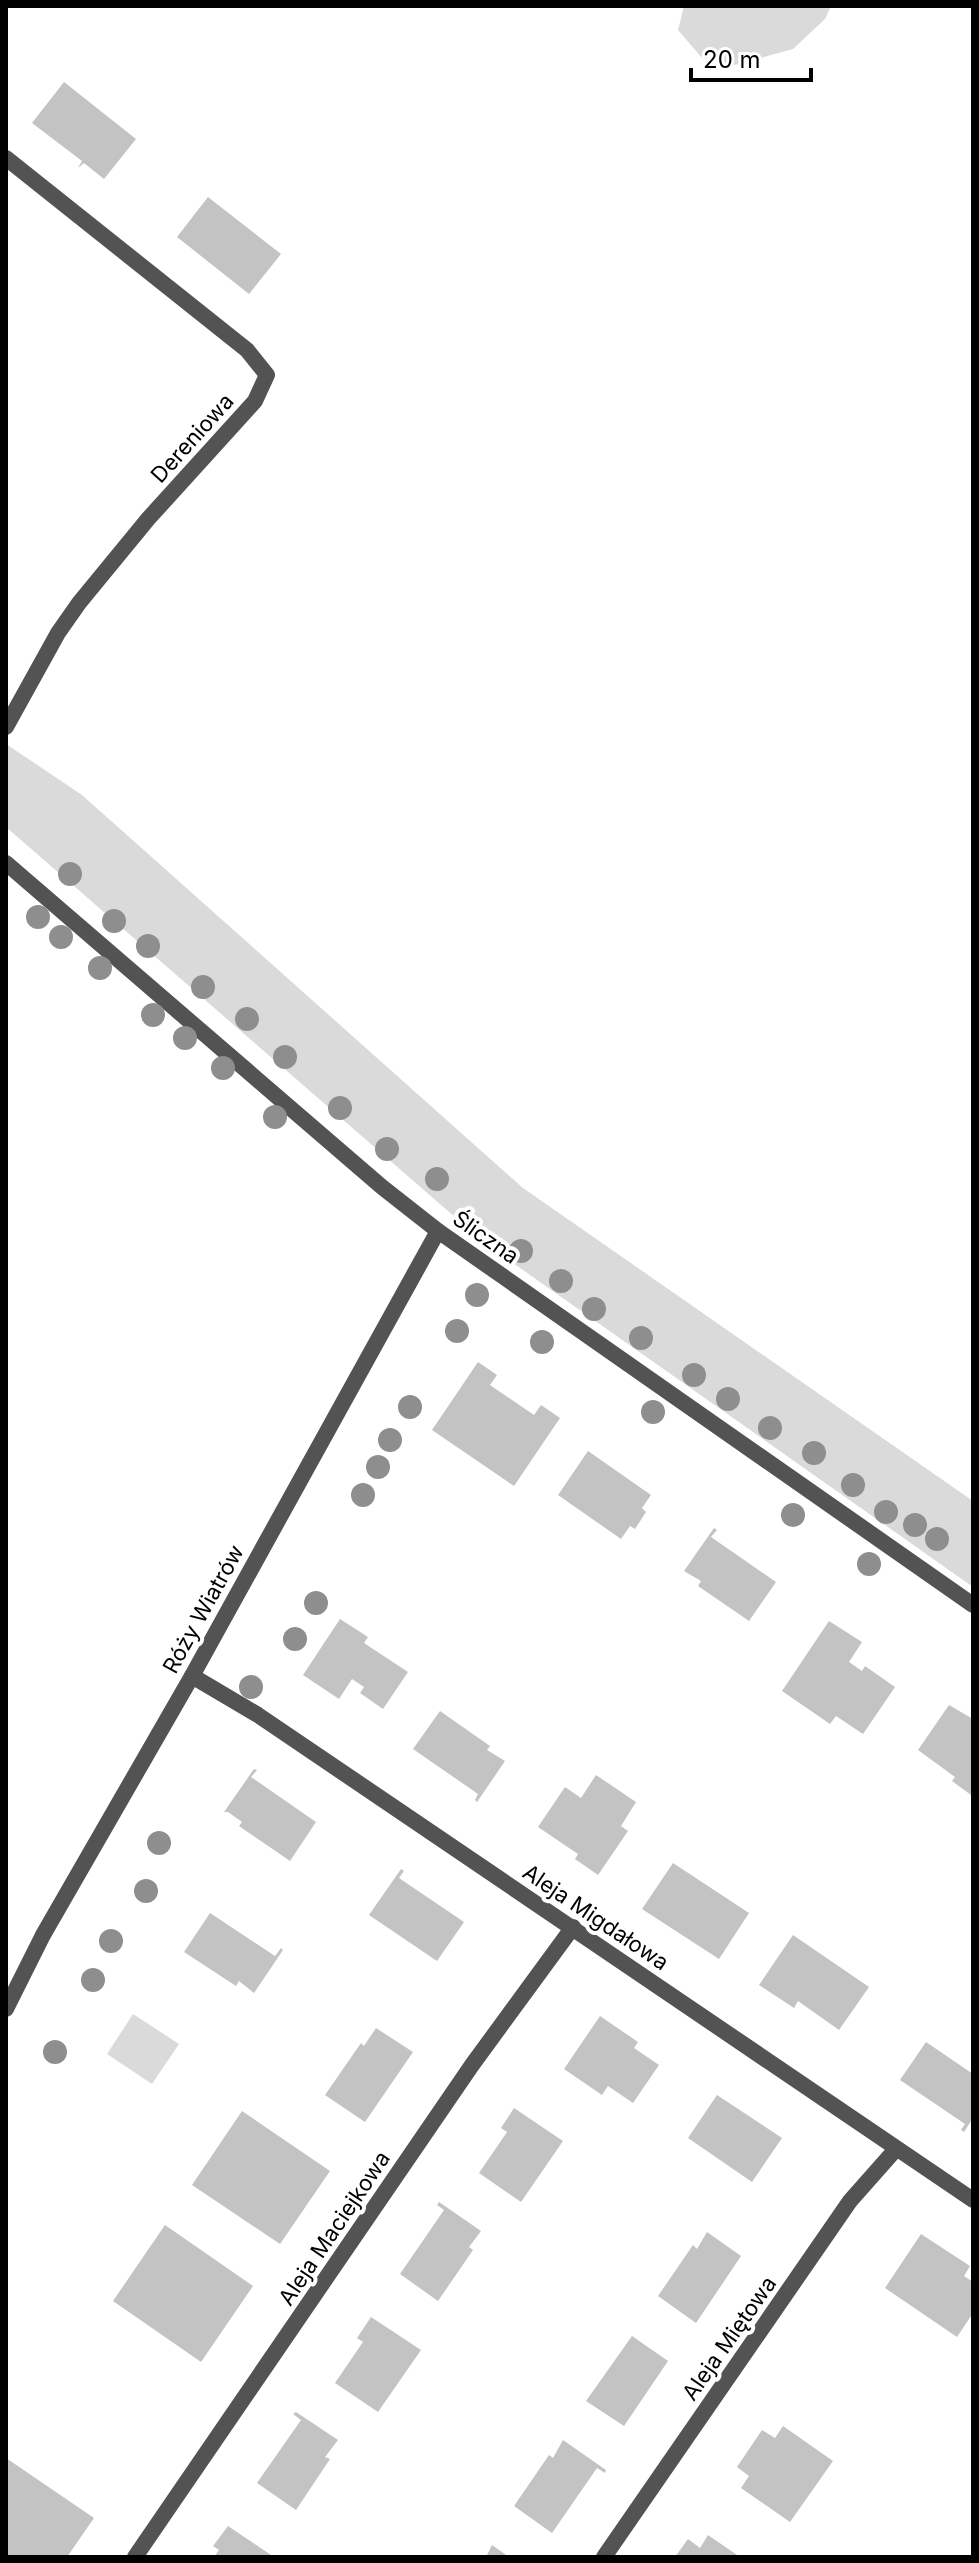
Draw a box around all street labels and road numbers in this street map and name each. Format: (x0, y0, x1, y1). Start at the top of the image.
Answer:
street label: Dereniowa (145, 388, 239, 488)
street label: Śliczna (448, 1205, 524, 1269)
street label: Róży Wiatrów (157, 1540, 249, 1678)
street label: Aleja Migdałowa (518, 1859, 674, 1975)
street label: Aleja Maciejkowa (273, 2146, 395, 2310)
street label: Aleja Miętowa (677, 2271, 781, 2405)

